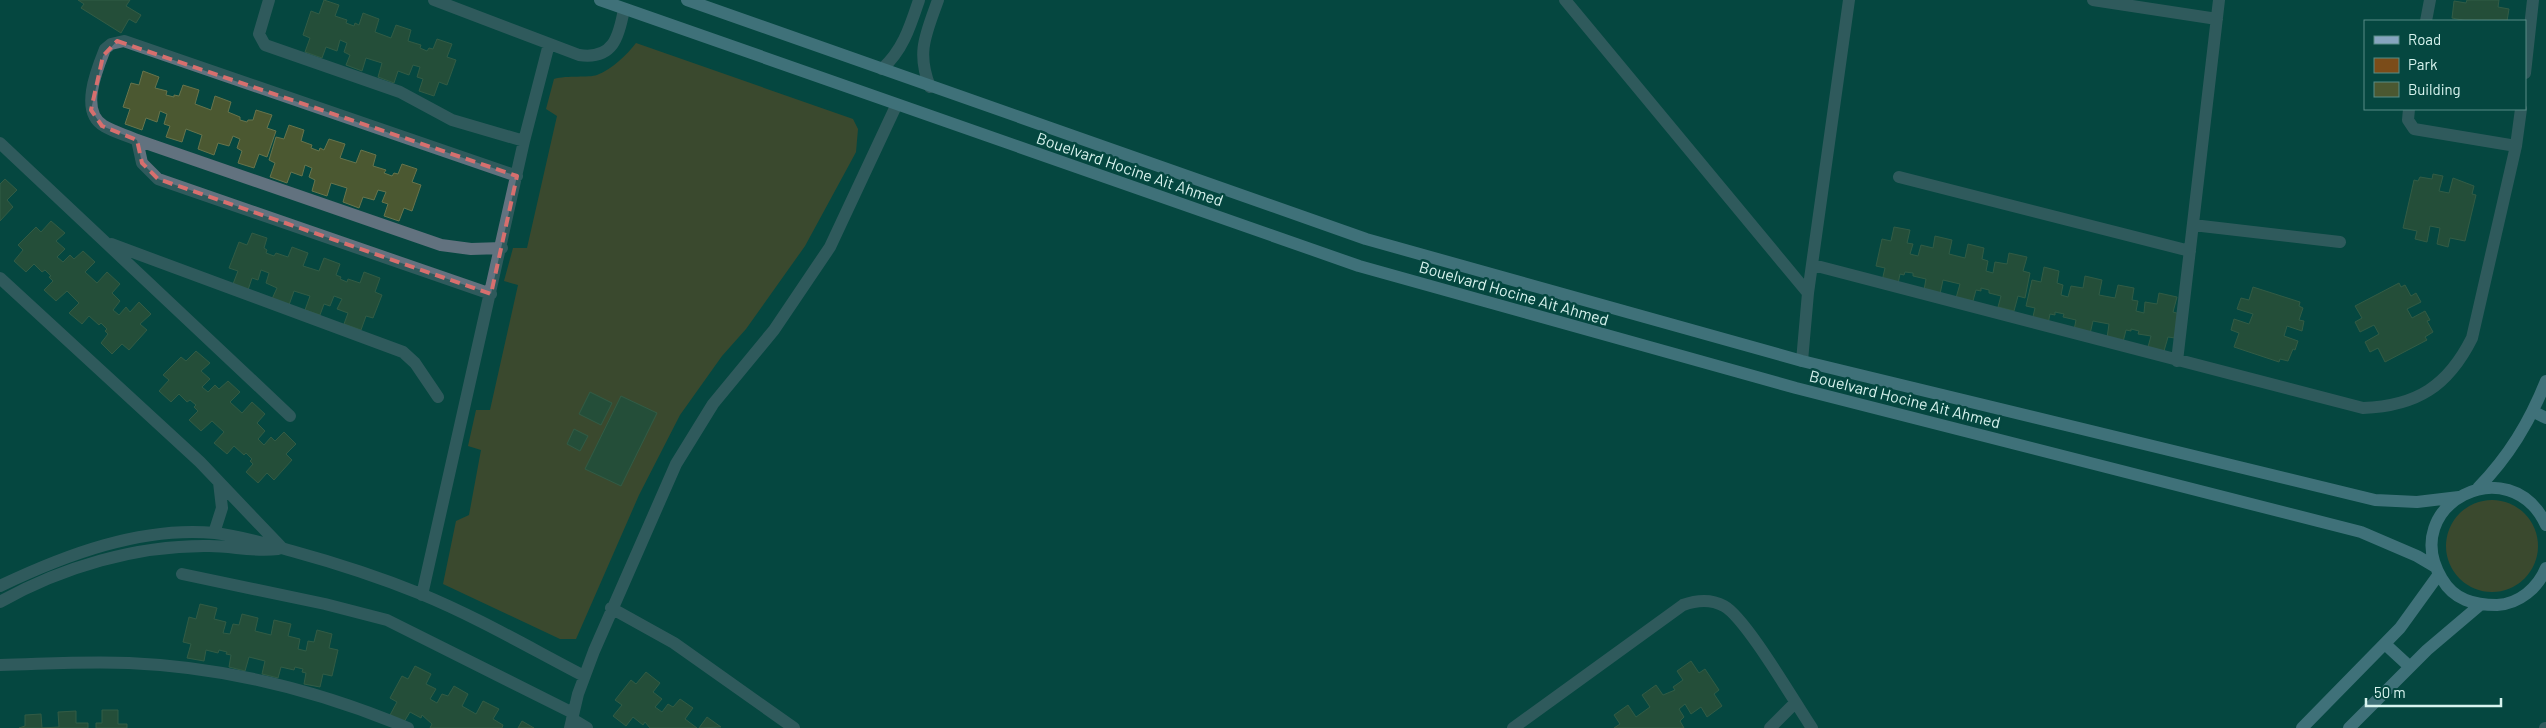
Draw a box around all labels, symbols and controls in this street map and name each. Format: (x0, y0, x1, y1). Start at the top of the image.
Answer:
legend (2364, 20, 2526, 110)
text: Road (2408, 30, 2441, 48)
text: Park (2408, 55, 2438, 73)
text: Building (2408, 80, 2461, 98)
street label: Bouelvard Hocine Ait Ahmed (1034, 128, 1226, 209)
street label: Bouelvard Hocine Ait Ahmed (1417, 256, 1611, 329)
street label: Bouelvard Hocine Ait Ahmed (1808, 366, 2003, 431)
scale bar (2366, 676, 2501, 708)
text: 50 m (2374, 683, 2406, 701)

